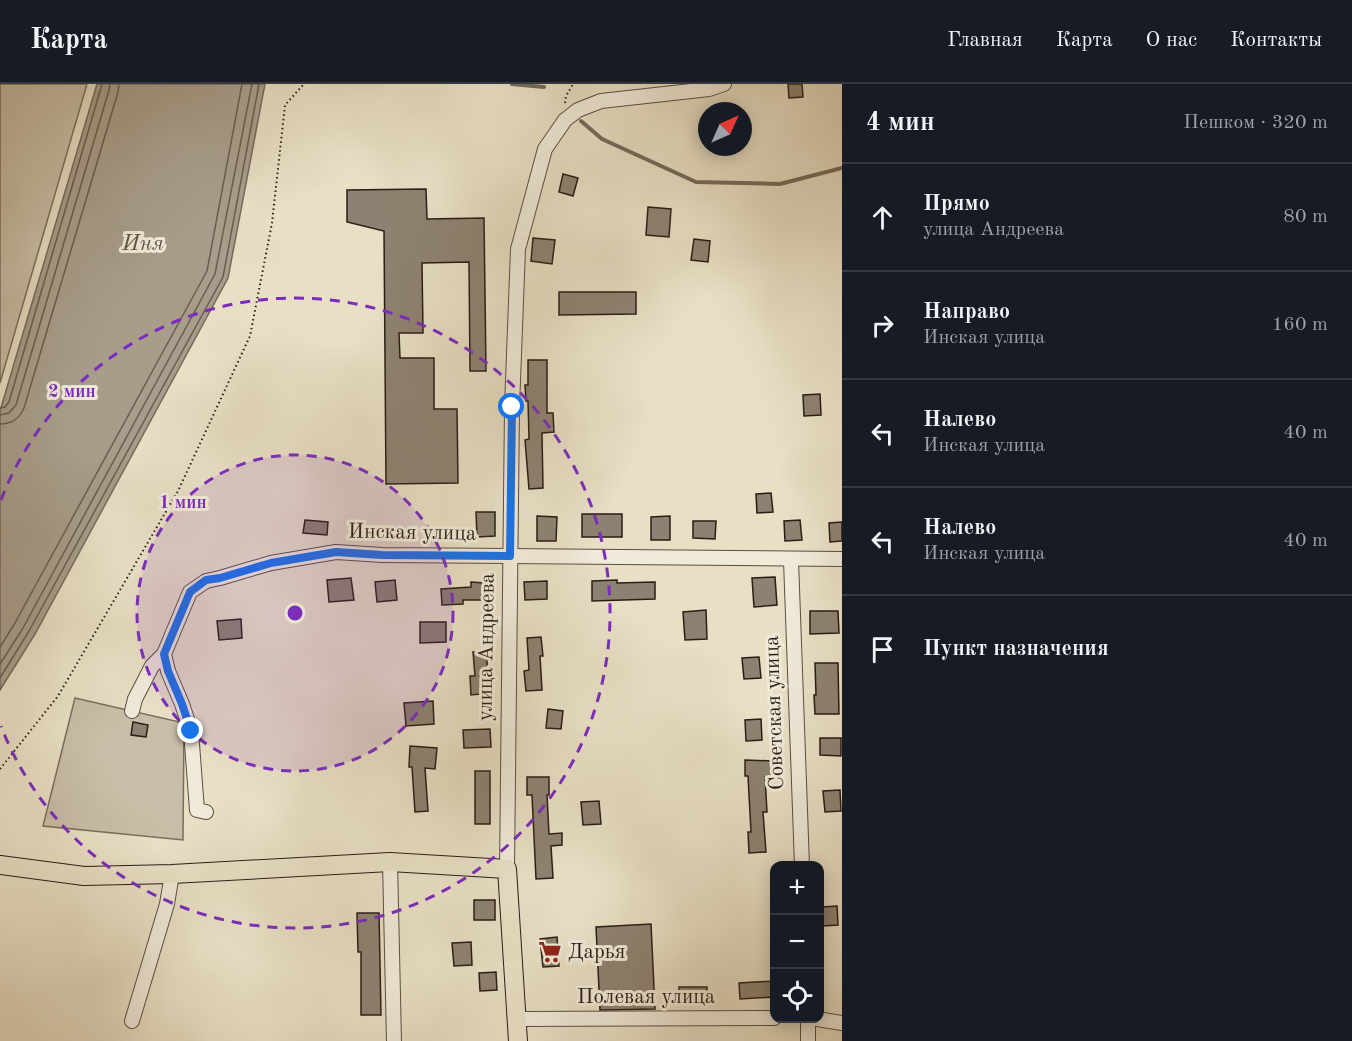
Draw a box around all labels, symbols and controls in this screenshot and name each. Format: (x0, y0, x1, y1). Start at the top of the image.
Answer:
text: Карта (30, 27, 108, 55)
text: Главная (947, 30, 1023, 51)
text: Карта (1056, 30, 1113, 51)
text: О нас (1146, 30, 1197, 51)
text: Контакты (1230, 30, 1322, 51)
north arrow (698, 102, 752, 156)
text: 4 мин (866, 110, 935, 136)
text: Пешком · 320 m (1183, 113, 1328, 133)
text: Прямо (923, 193, 990, 215)
icon: ahead (866, 201, 899, 234)
text: 80 m (1283, 207, 1328, 227)
text: улица Андреева (923, 220, 1064, 240)
water label: Иня (121, 233, 164, 255)
text: Направо (923, 301, 1010, 323)
icon: right (866, 309, 899, 342)
text: 160 m (1272, 315, 1328, 335)
text: Инская улица (923, 328, 1045, 348)
text: 2 мин (48, 383, 96, 401)
route start (498, 393, 524, 419)
text: Налево (923, 409, 996, 431)
icon: left (866, 417, 899, 450)
text: 40 m (1283, 423, 1328, 443)
text: Инская улица (923, 436, 1045, 456)
text: 1 мин (159, 494, 207, 512)
text: Налево (923, 517, 996, 539)
street label: Инская улица (348, 521, 476, 545)
icon: left (866, 525, 899, 558)
text: 40 m (1283, 531, 1328, 551)
text: Инская улица (923, 544, 1045, 564)
street label: улица Андреева (475, 573, 499, 721)
centre of rings (285, 603, 305, 623)
icon: arrive (866, 633, 899, 666)
street label: Советская улица (762, 635, 788, 791)
text: Пункт назначения (923, 638, 1109, 660)
route end (177, 717, 203, 743)
map controls (770, 861, 824, 1023)
button: + (770, 861, 824, 915)
button: − (770, 915, 824, 969)
supermarket icon: Дарья (537, 939, 563, 965)
place label: Дарья (568, 942, 626, 963)
button: locate (770, 969, 824, 1023)
street label: Полевая улица (577, 987, 715, 1008)

